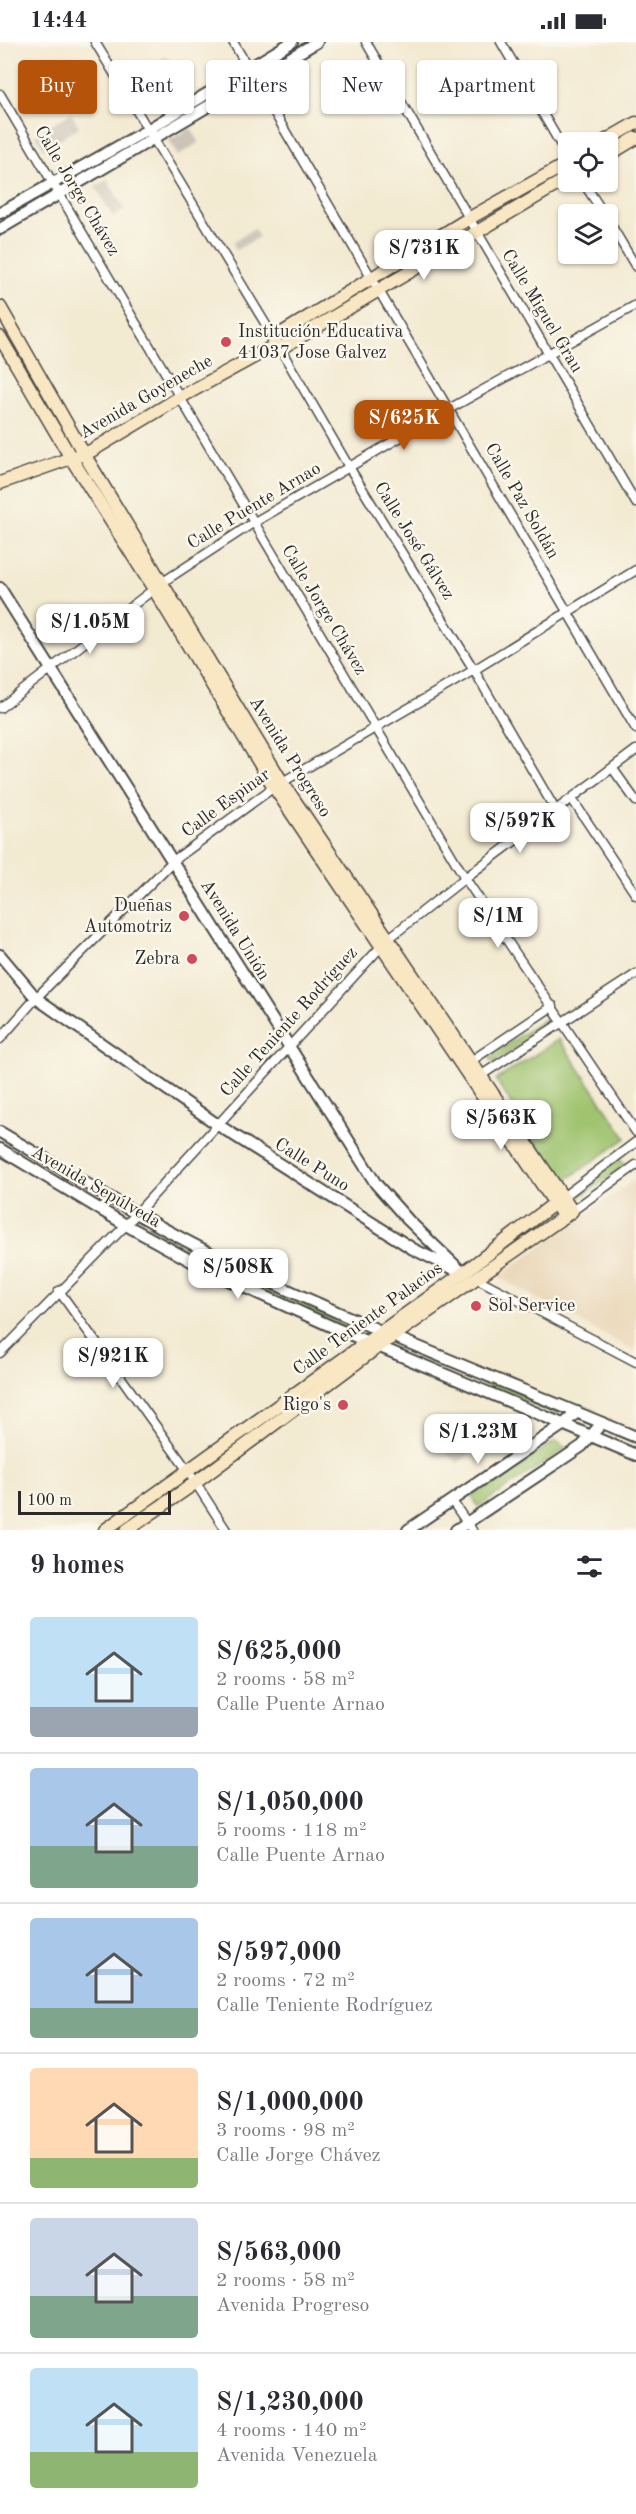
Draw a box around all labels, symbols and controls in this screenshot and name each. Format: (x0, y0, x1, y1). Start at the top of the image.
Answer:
text: 14:44 (30, 10, 87, 32)
chip: Buy (18, 60, 97, 114)
chip: Rent (109, 60, 194, 114)
chip: Filters (206, 60, 309, 114)
chip: New (321, 60, 405, 114)
chip: Apartment (417, 60, 557, 114)
street label: Calle Jorge Chávez (31, 123, 123, 259)
map controls (558, 132, 618, 264)
button: locate (558, 132, 618, 192)
button: layers (558, 204, 618, 264)
pin: S/731K (375, 230, 473, 281)
text: S/731K (388, 239, 460, 259)
street label: Calle Miguel Grau (498, 246, 586, 376)
place label: Institución Educativa 41037 Jose Galvez (238, 323, 403, 362)
marker: Institución Educativa 41037 Jose Galvez (219, 335, 233, 349)
street label: Avenida Goyeneche (76, 352, 216, 442)
pin: S/625K (355, 400, 453, 451)
text: S/625K (368, 409, 440, 429)
street label: Calle Paz Soldán (482, 440, 562, 562)
street label: Calle Puente Arnao (184, 459, 324, 553)
street label: Calle José Gálvez (371, 479, 457, 603)
street label: Calle Jorge Chávez (278, 542, 370, 678)
pin: S/1.05M (35, 604, 145, 655)
text: S/1.05M (50, 613, 130, 633)
street label: Avenida Progreso (246, 694, 334, 820)
street label: Calle Espinar (178, 765, 274, 841)
pin: S/597K (471, 803, 569, 854)
text: S/597K (484, 812, 556, 832)
street label: Avenida Unión (197, 877, 273, 984)
place label: Dueñas Automotriz (84, 897, 172, 936)
pin: S/1M (462, 898, 534, 949)
text: S/1M (473, 907, 523, 927)
marker: Dueñas Automotriz (177, 909, 191, 923)
street label: Calle Teniente Rodríguez (217, 943, 361, 1101)
place label: Zebra (134, 950, 180, 968)
marker: Zebra (185, 952, 199, 966)
pin: S/563K (452, 1100, 550, 1151)
text: S/563K (465, 1109, 537, 1129)
street label: Calle Puno (271, 1135, 353, 1195)
street label: Avenida Sepúlveda (28, 1143, 164, 1231)
pin: S/508K (189, 1249, 287, 1300)
text: S/508K (202, 1258, 274, 1278)
street label: Calle Teniente Palacios (290, 1259, 446, 1379)
place label: Sol Service (488, 1297, 575, 1315)
marker: Sol Service (469, 1299, 483, 1313)
pin: S/921K (64, 1338, 162, 1389)
text: S/921K (77, 1347, 149, 1367)
place label: Rigo's (282, 1396, 331, 1414)
marker: Rigo's (336, 1398, 350, 1412)
pin: S/1.23M (423, 1414, 533, 1465)
text: S/1.23M (438, 1423, 518, 1443)
scale bar (18, 1488, 171, 1516)
text: 100 m (27, 1493, 72, 1509)
icon: filters (573, 1550, 606, 1583)
text: 9 homes (30, 1553, 124, 1579)
text: S/625,000 (216, 1639, 342, 1665)
icon: home (78, 1641, 150, 1713)
text: 2 rooms · 58 m² (216, 1670, 355, 1690)
text: Calle Puente Arnao (216, 1695, 385, 1715)
text: S/1,050,000 (216, 1790, 364, 1816)
icon: home (78, 1792, 150, 1864)
text: 5 rooms · 118 m² (216, 1821, 366, 1841)
text: Calle Puente Arnao (216, 1846, 385, 1866)
text: S/597,000 (216, 1940, 342, 1966)
icon: home (78, 1942, 150, 2014)
text: 2 rooms · 72 m² (216, 1971, 355, 1991)
text: Calle Teniente Rodríguez (216, 1996, 433, 2016)
text: S/1,000,000 (216, 2090, 364, 2116)
icon: home (78, 2092, 150, 2164)
text: 3 rooms · 98 m² (216, 2121, 355, 2141)
text: Calle Jorge Chávez (216, 2146, 381, 2166)
text: S/563,000 (216, 2240, 342, 2266)
icon: home (78, 2242, 150, 2314)
text: 2 rooms · 58 m² (216, 2271, 355, 2291)
text: Avenida Progreso (216, 2296, 369, 2316)
text: S/1,230,000 (216, 2390, 364, 2416)
icon: home (78, 2392, 150, 2464)
text: 4 rooms · 140 m² (216, 2421, 366, 2441)
text: Avenida Venezuela (216, 2446, 378, 2466)

